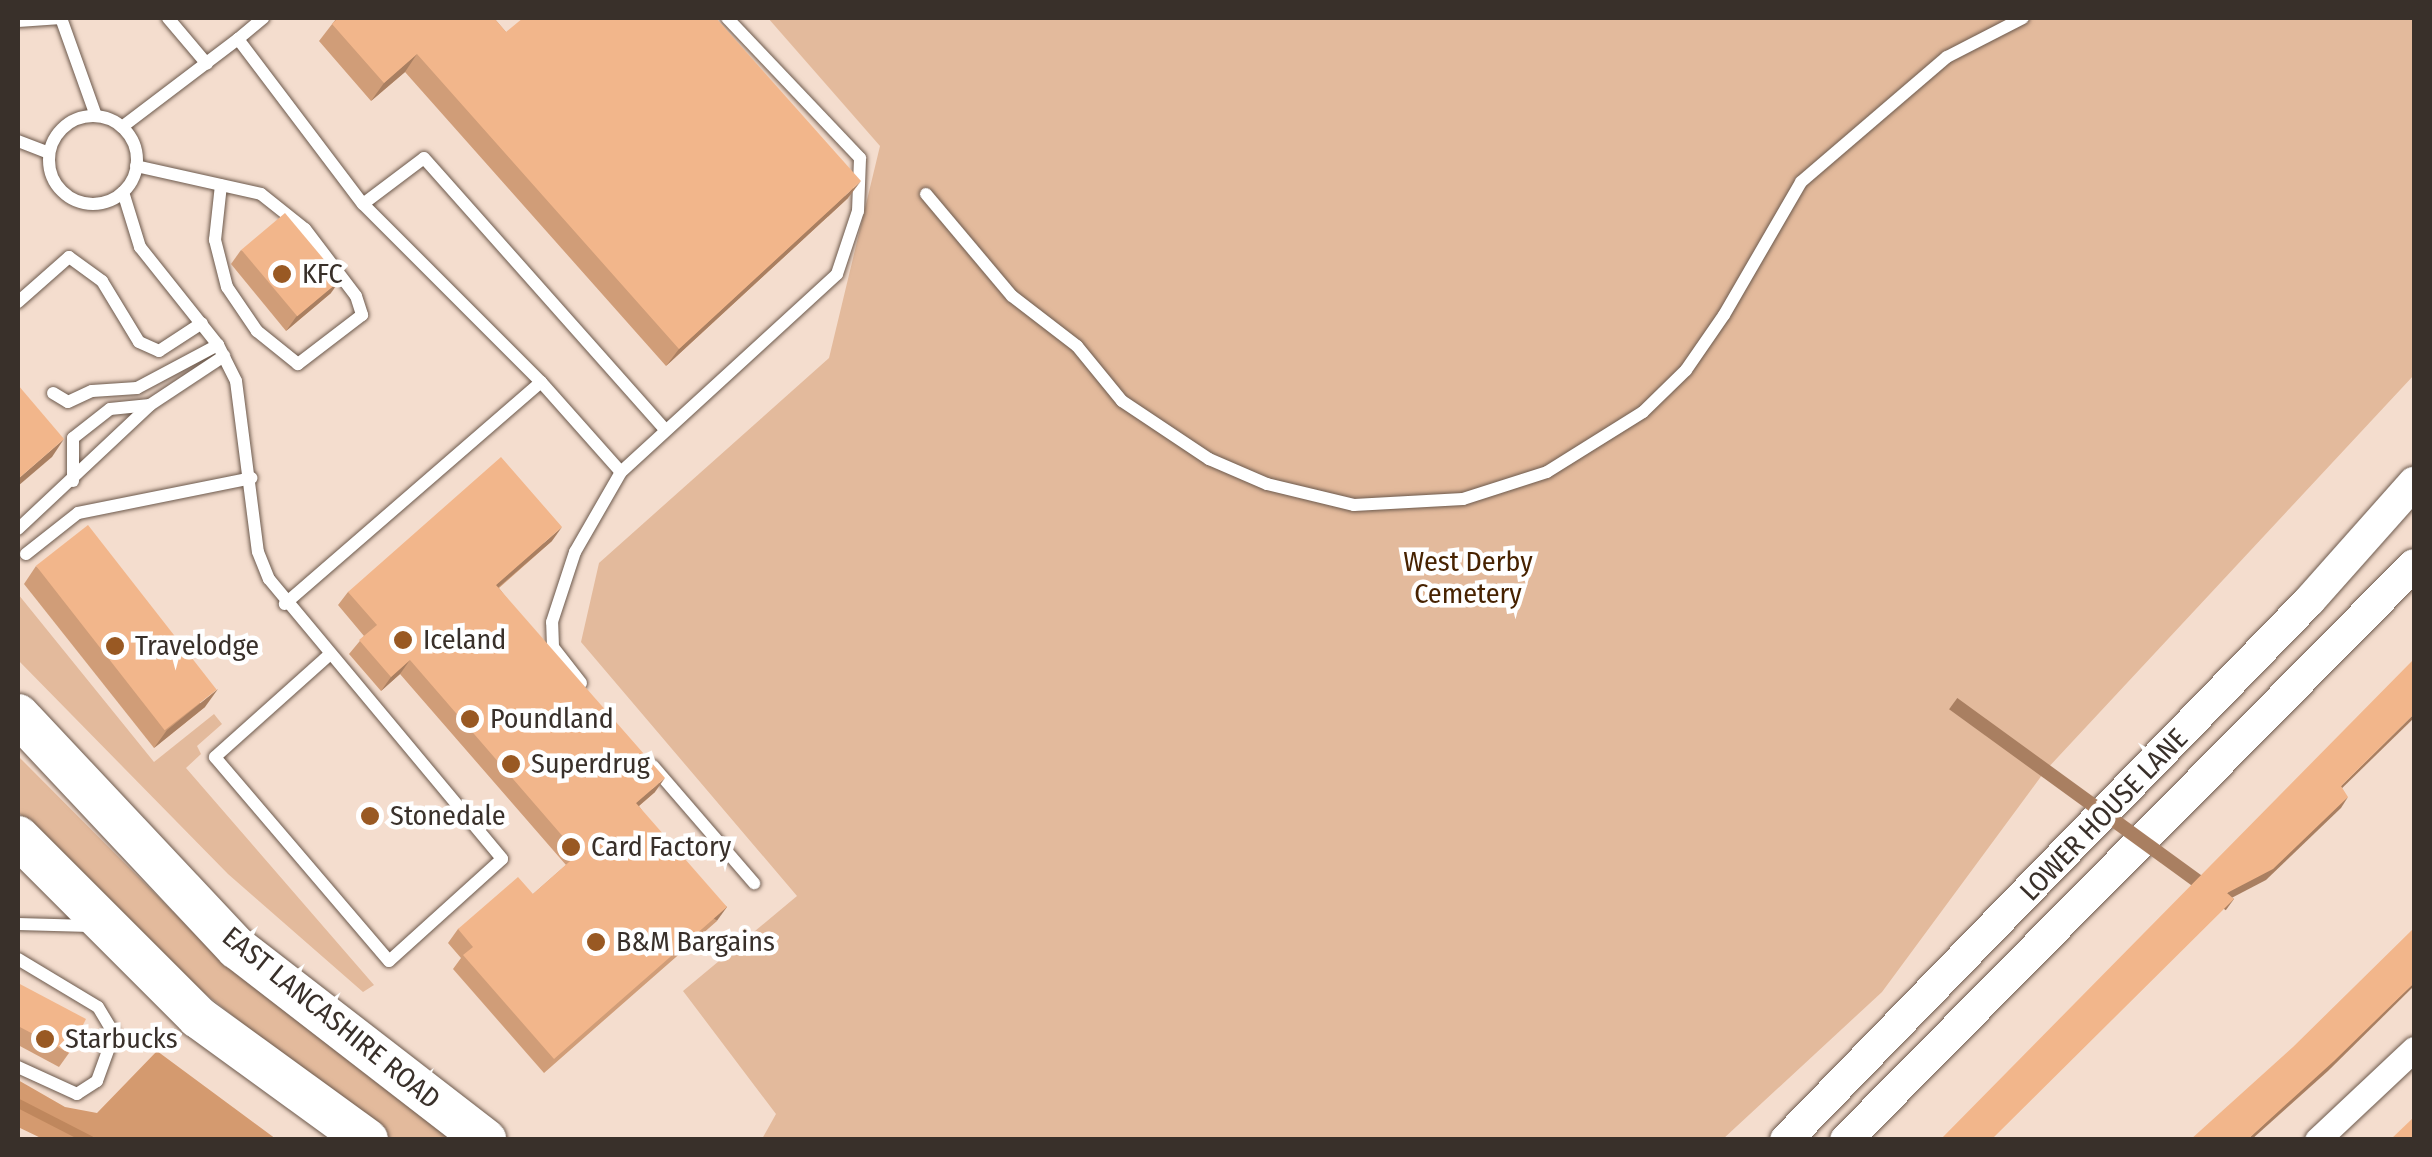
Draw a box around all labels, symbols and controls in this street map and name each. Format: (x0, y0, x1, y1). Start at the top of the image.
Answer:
place label: KFC (302, 257, 343, 291)
marker: KFC (271, 263, 293, 285)
park label: West Derby Cemetery (1403, 545, 1533, 611)
place label: Iceland (423, 623, 506, 657)
place label: Travelodge (135, 629, 259, 663)
marker: Iceland (392, 629, 414, 651)
marker: Travelodge (104, 635, 126, 657)
place label: Poundland (490, 702, 614, 736)
marker: Poundland (459, 708, 481, 730)
street label: LOWER HOUSE LANE (2013, 722, 2195, 908)
place label: Superdrug (531, 747, 650, 781)
marker: Superdrug (500, 753, 522, 775)
place label: Stonedale (390, 799, 505, 833)
marker: Stonedale (359, 805, 381, 827)
place label: Card Factory (591, 830, 731, 864)
marker: Card Factory (560, 836, 582, 858)
street label: EAST LANCASHIRE ROAD (215, 920, 447, 1116)
place label: B&M Bargains (616, 925, 775, 959)
marker: B&M Bargains (585, 931, 607, 953)
place label: Starbucks (65, 1022, 178, 1056)
marker: Starbucks (34, 1028, 56, 1050)

